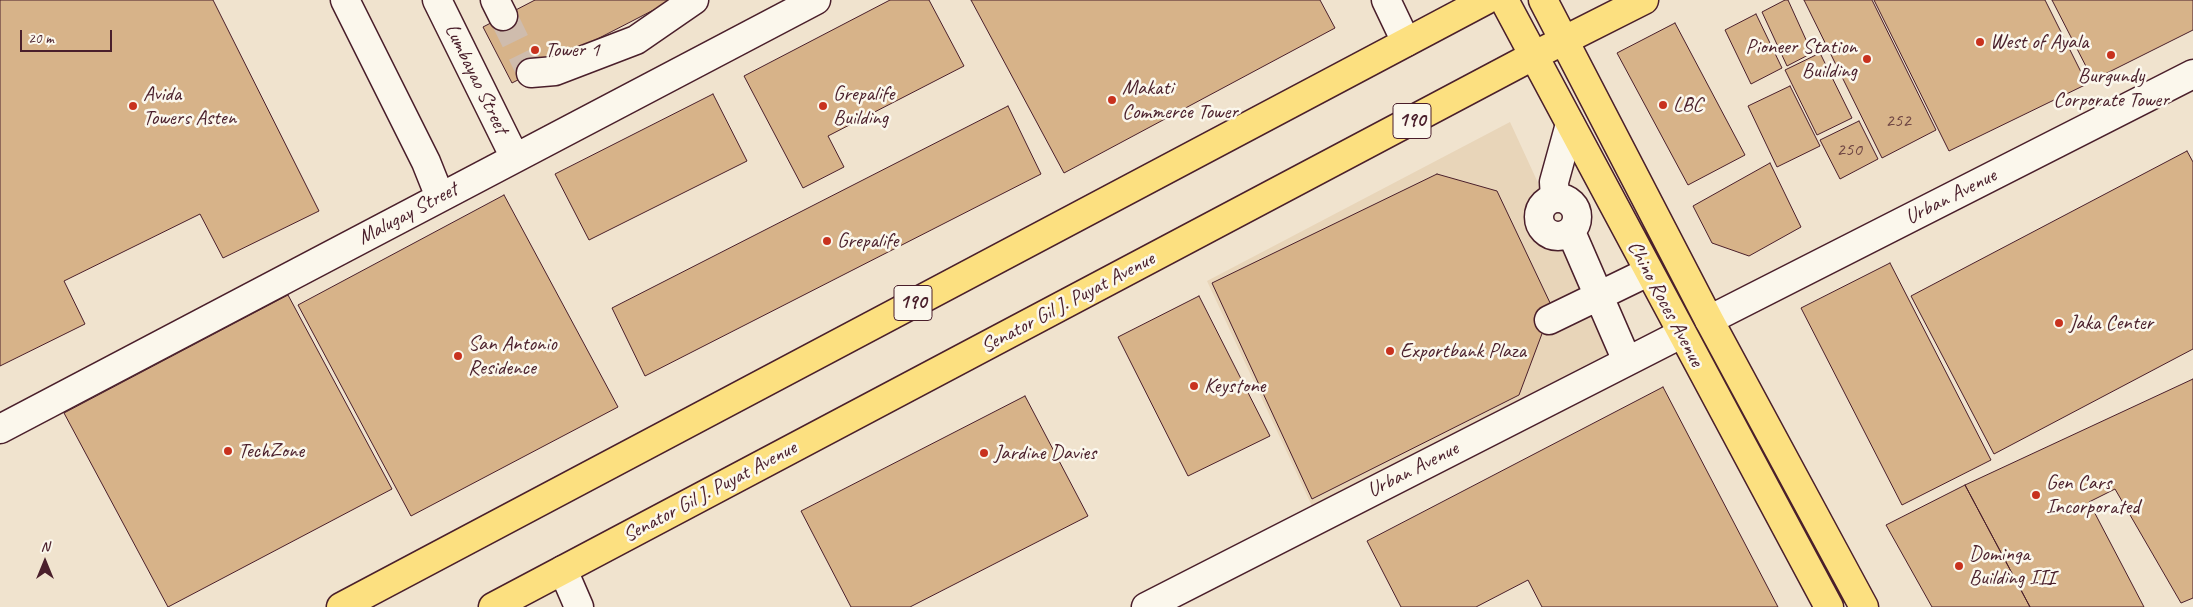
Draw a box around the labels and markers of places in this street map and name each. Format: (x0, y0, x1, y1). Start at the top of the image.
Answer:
place label: West of Ayala (1990, 29, 2088, 55)
place label: Pioneer Station Building (1745, 34, 1857, 84)
marker: West of Ayala (1974, 36, 1986, 48)
place label: Tower 1 (545, 37, 600, 63)
marker: Tower 1 (529, 44, 541, 56)
marker: Burgundy Corporate Tower (2105, 49, 2117, 61)
marker: Pioneer Station Building (1861, 53, 1873, 65)
place label: Burgundy Corporate Tower (2053, 63, 2169, 113)
place label: Makati Commerce Tower (1122, 75, 1238, 125)
place label: Avida Towers Asten (143, 81, 236, 131)
place label: Grepalife Building (833, 81, 894, 131)
place label: LBC (1673, 92, 1703, 118)
marker: Makati Commerce Tower (1106, 94, 1118, 106)
marker: LBC (1657, 99, 1669, 111)
marker: Avida Towers Asten (127, 100, 139, 112)
marker: Grepalife Building (817, 100, 829, 112)
place label: Grepalife (837, 228, 898, 254)
marker: Grepalife (821, 235, 833, 247)
place label: Jaka Center (2069, 310, 2153, 336)
marker: Jaka Center (2053, 317, 2065, 329)
place label: San Antonio Residence (468, 331, 557, 381)
place label: Exportbank Plaza (1400, 338, 1526, 364)
marker: Exportbank Plaza (1384, 345, 1396, 357)
marker: San Antonio Residence (452, 350, 464, 362)
place label: Keystone (1204, 373, 1265, 399)
marker: Keystone (1188, 380, 1200, 392)
place label: TechZone (238, 438, 304, 464)
place label: Jardine Davies (994, 440, 1096, 466)
marker: TechZone (222, 445, 234, 457)
marker: Jardine Davies (978, 447, 990, 459)
place label: Gen Cars Incorporated (2046, 470, 2140, 520)
marker: Gen Cars Incorporated (2030, 489, 2042, 501)
place label: Dominga Building III (1969, 541, 2055, 591)
marker: Dominga Building III (1953, 560, 1965, 572)

